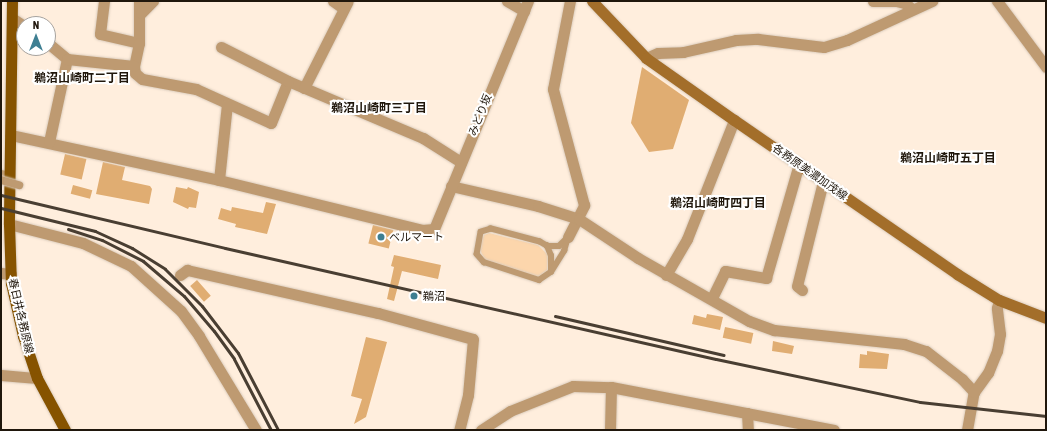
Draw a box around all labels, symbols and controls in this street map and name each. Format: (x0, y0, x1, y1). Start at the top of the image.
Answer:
north arrow (16, 16, 56, 56)
text: N (33, 19, 39, 31)
district label: 鵜沼山崎町二丁目 (34, 72, 130, 86)
street label: みどり坂 (466, 92, 494, 138)
district label: 鵜沼山崎町三丁目 (331, 102, 427, 116)
street label: 各務原美濃加茂線 (770, 141, 850, 203)
district label: 鵜沼山崎町五丁目 (900, 152, 996, 166)
district label: 鵜沼山崎町四丁目 (670, 197, 766, 211)
place label: ベルマート (389, 230, 444, 244)
marker: ベルマート (376, 232, 386, 242)
street label: 春日井各務原線 (6, 277, 36, 355)
place label: 鵜沼 (423, 289, 445, 303)
marker: 鵜沼 (408, 290, 420, 302)

